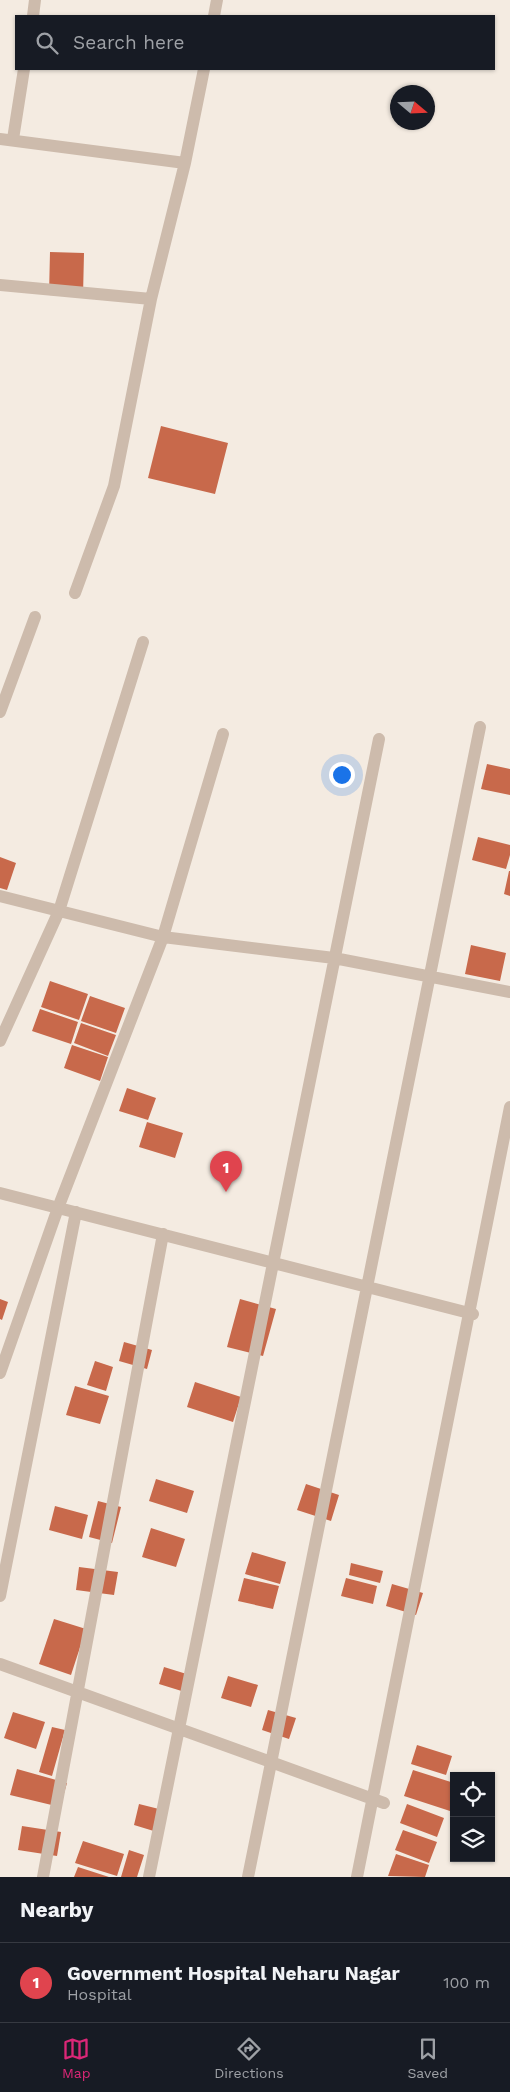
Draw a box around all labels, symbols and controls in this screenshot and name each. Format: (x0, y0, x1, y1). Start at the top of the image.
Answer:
search box (15, 15, 495, 70)
icon: search (33, 29, 61, 57)
text: Search here (73, 31, 184, 54)
north arrow (390, 85, 435, 130)
your location (329, 762, 355, 788)
pin: 1 (210, 1151, 242, 1192)
map controls (450, 1772, 495, 1862)
button: locate (450, 1772, 495, 1817)
button: layers (450, 1817, 495, 1862)
text: Nearby (20, 1897, 93, 1922)
text: Government Hospital Neharu Nagar (67, 1962, 400, 1985)
text: 1 (33, 1973, 39, 1992)
text: 100 m (443, 1973, 490, 1992)
text: Hospital (67, 1985, 132, 2004)
tab: Map (62, 2035, 91, 2081)
tab: Directions (214, 2035, 284, 2081)
tab: Saved (407, 2035, 448, 2081)

